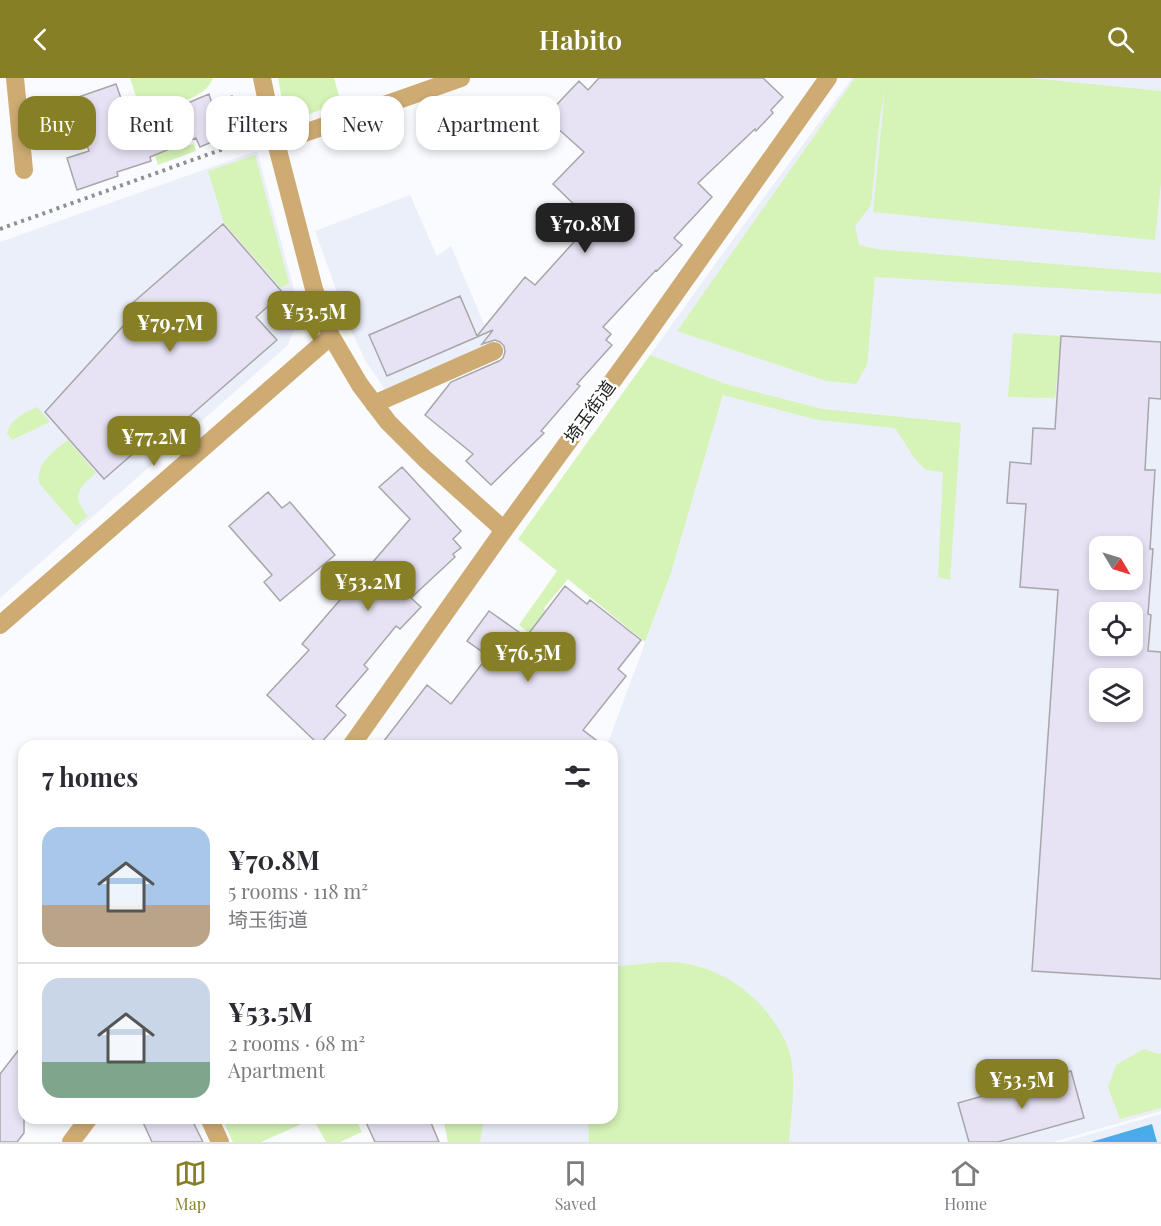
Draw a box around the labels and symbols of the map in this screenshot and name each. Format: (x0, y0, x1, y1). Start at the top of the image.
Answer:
pin: ¥70.8M (536, 203, 634, 254)
pin: ¥53.5M (265, 291, 363, 342)
pin: ¥79.7M (121, 302, 219, 353)
street label: 埼玉街道 (558, 375, 620, 448)
pin: ¥77.2M (105, 416, 203, 467)
north arrow (1089, 536, 1143, 590)
pin: ¥53.2M (319, 561, 417, 612)
pin: ¥76.5M (479, 632, 577, 683)
pin: ¥53.5M (973, 1059, 1071, 1110)

